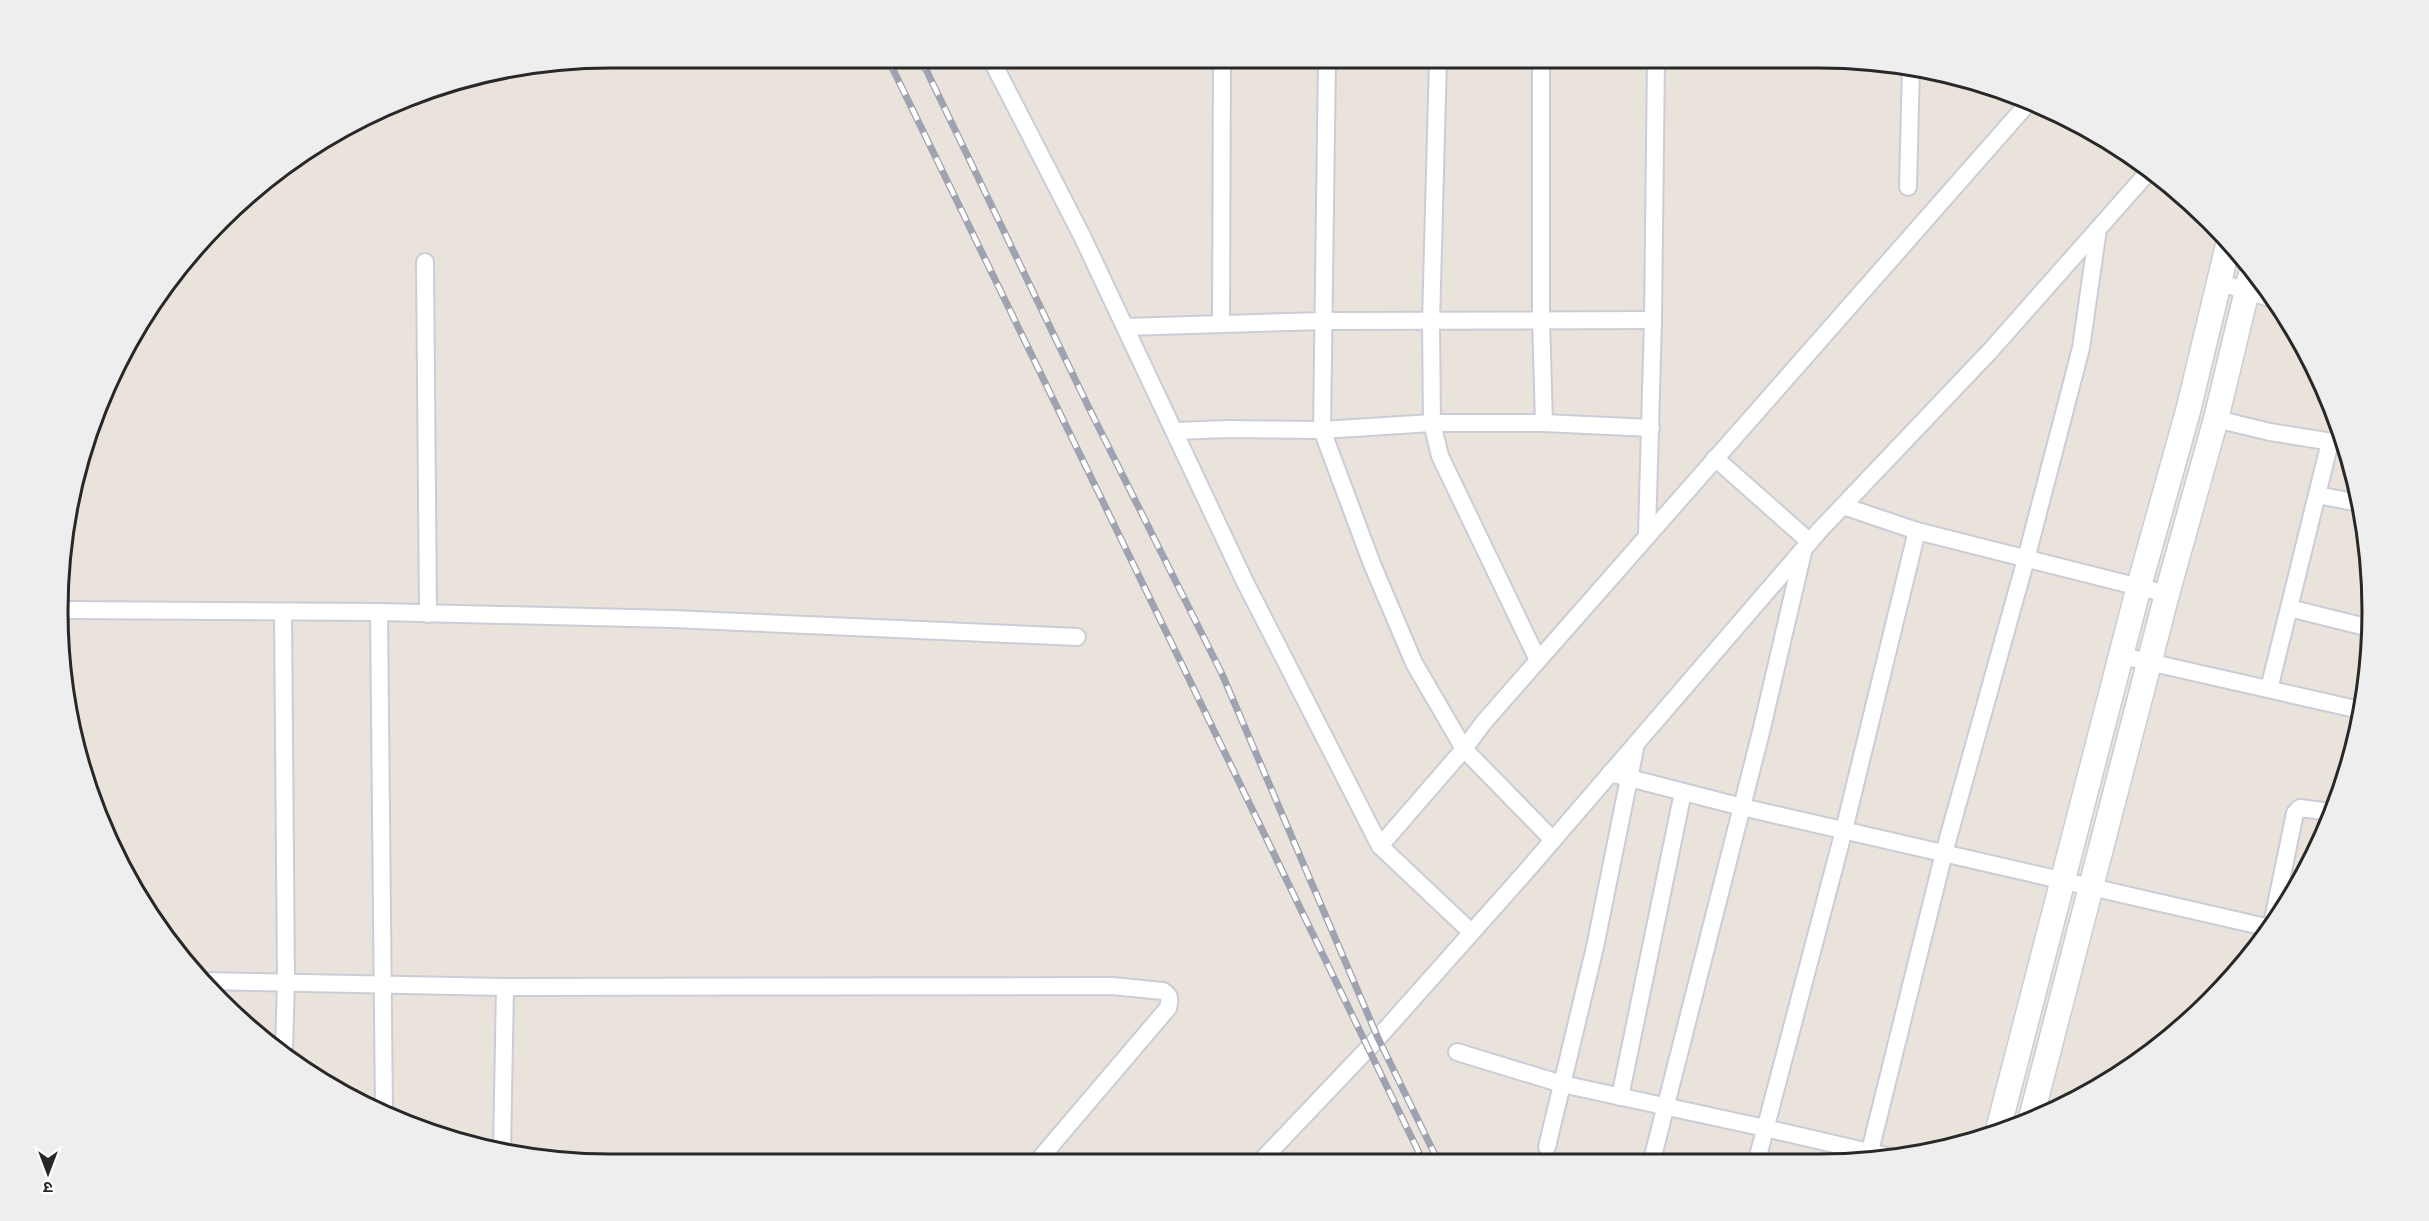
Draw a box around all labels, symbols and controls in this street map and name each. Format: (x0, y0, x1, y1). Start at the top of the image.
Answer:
north arrow (18, 1143, 78, 1203)
text: उ (43, 1177, 53, 1199)

